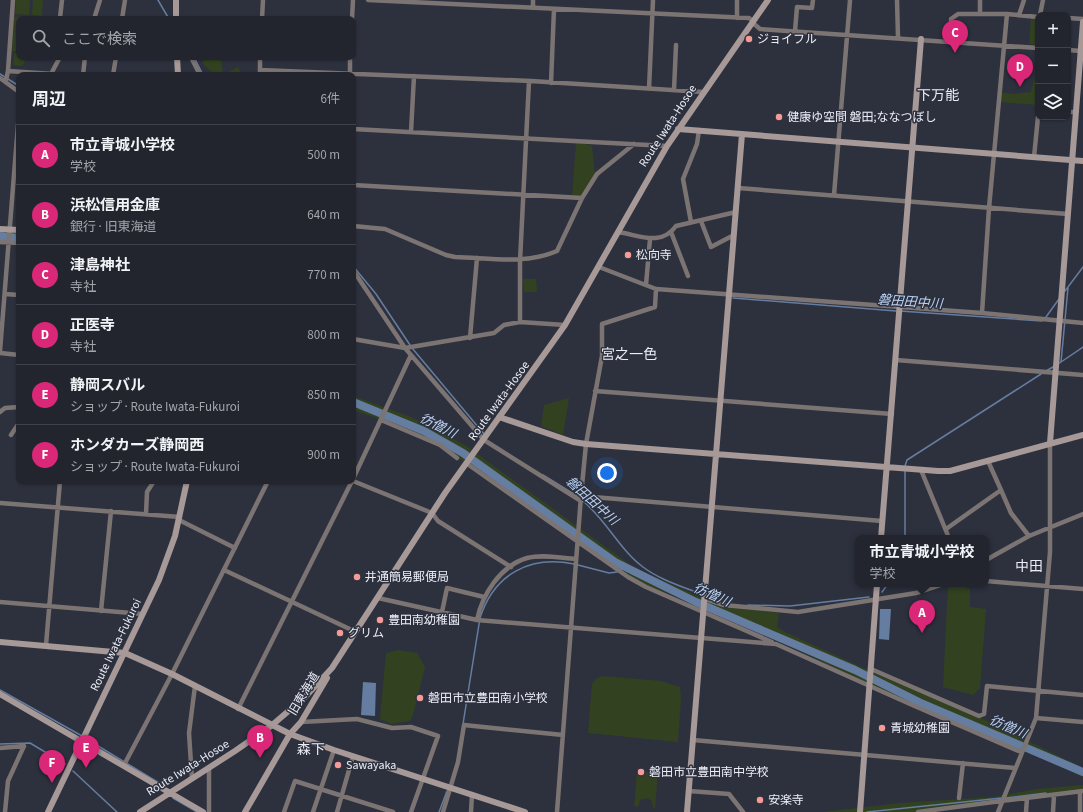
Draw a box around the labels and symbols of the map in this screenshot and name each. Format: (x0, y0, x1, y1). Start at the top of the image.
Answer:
pin: C (942, 20, 968, 53)
place label: ジョイフル (757, 31, 817, 48)
marker: ジョイフル (744, 34, 754, 44)
pin: D (1007, 54, 1033, 87)
street label: Route Iwata-Hosoe (635, 82, 701, 170)
district label: 下万能 (917, 86, 959, 106)
place label: 健康ゆ空間 磐田;ななつぼし (787, 109, 936, 126)
marker: 健康ゆ空間 磐田;ななつぼし (774, 112, 784, 122)
place label: 松向寺 (636, 247, 672, 264)
marker: 松向寺 (623, 250, 633, 260)
water label: 磐田田中川 (877, 291, 945, 313)
district label: 宮之一色 (601, 345, 657, 365)
street label: Route Iwata-Hosoe (464, 358, 534, 444)
water label: 彷僧川 (417, 409, 461, 444)
your location (597, 463, 617, 483)
water label: 磐田田中川 (562, 473, 624, 531)
district label: 中田 (1015, 557, 1043, 577)
place label: 井通簡易郵便局 (365, 569, 449, 586)
marker: 井通簡易郵便局 (352, 572, 362, 582)
water label: 彷僧川 (691, 579, 735, 612)
street label: Route Iwata-Fukuroi (86, 596, 146, 694)
pin: A (909, 600, 935, 633)
place label: 豊田南幼稚園 (388, 612, 460, 629)
marker: 豊田南幼稚園 (375, 615, 385, 625)
place label: グリム (348, 625, 384, 642)
marker: グリム (335, 628, 345, 638)
street label: 旧東海道 (284, 669, 324, 719)
place label: 磐田市立豊田南小学校 (428, 690, 548, 707)
marker: 磐田市立豊田南小学校 (415, 693, 425, 703)
water label: 彷僧川 (987, 711, 1031, 744)
place label: 青城幼稚園 (890, 720, 950, 737)
marker: 青城幼稚園 (877, 723, 887, 733)
pin: B (247, 725, 273, 758)
pin: E (73, 735, 99, 768)
street label: Route Iwata-Hosoe (143, 736, 233, 800)
district label: 森下 (297, 740, 325, 760)
pin: F (39, 750, 65, 783)
place label: Sawayaka (346, 757, 396, 774)
marker: Sawayaka (333, 760, 343, 770)
place label: 磐田市立豊田南中学校 (649, 764, 769, 781)
marker: 磐田市立豊田南中学校 (636, 767, 646, 777)
place label: 安楽寺 (768, 792, 804, 809)
marker: 安楽寺 (755, 795, 765, 805)

